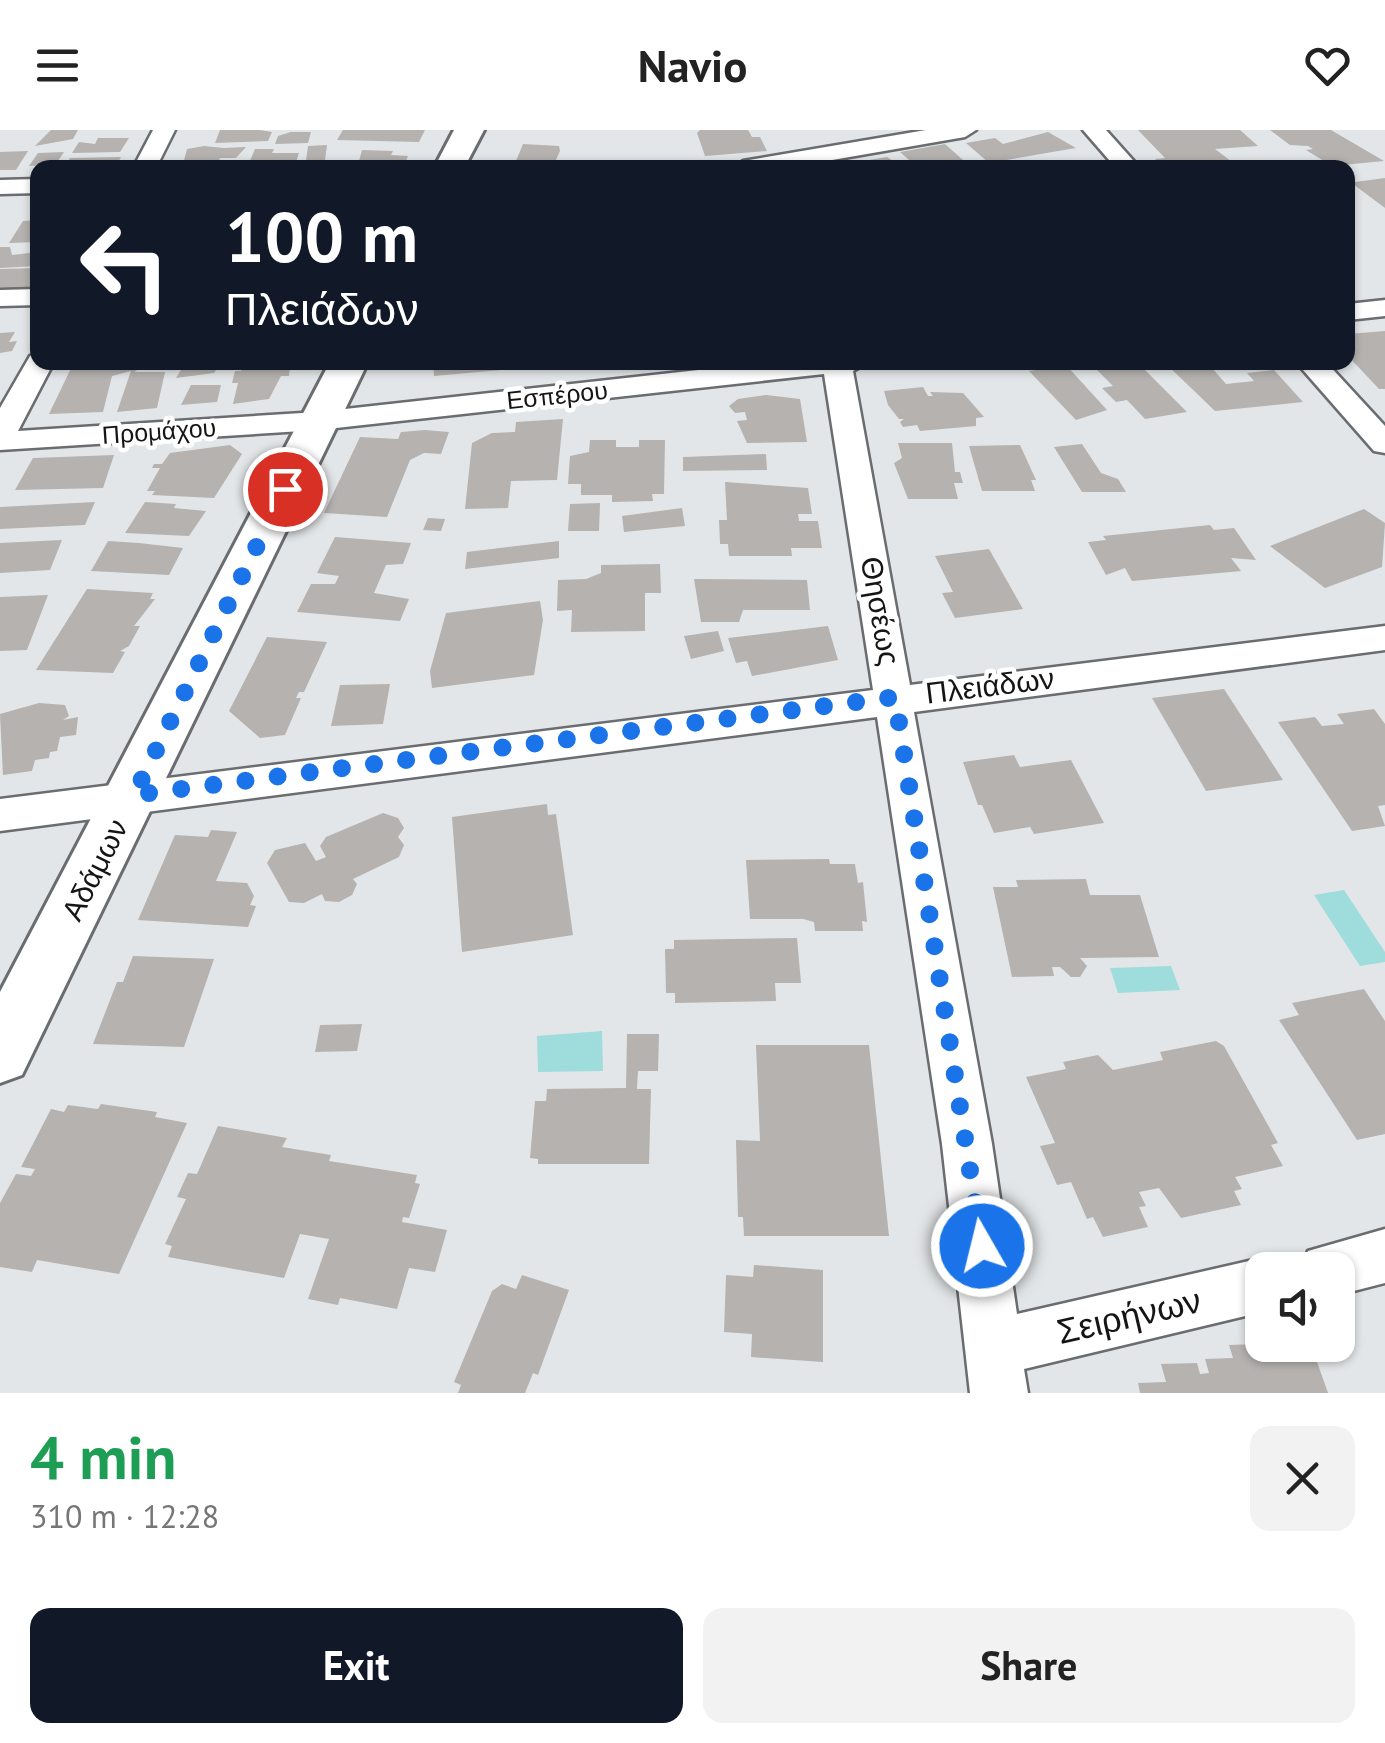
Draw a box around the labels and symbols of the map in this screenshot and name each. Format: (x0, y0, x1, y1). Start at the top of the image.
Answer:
street label: Εσπέρου (505, 374, 609, 416)
street label: Προμάχου (101, 411, 217, 451)
pin (243, 447, 328, 532)
street label: Θησέως (853, 553, 910, 668)
street label: Πλειάδων (923, 657, 1056, 712)
street label: Αδάμων (52, 812, 136, 927)
position arrow (930, 1194, 1034, 1298)
street label: Σειρήνων (1052, 1276, 1205, 1354)

